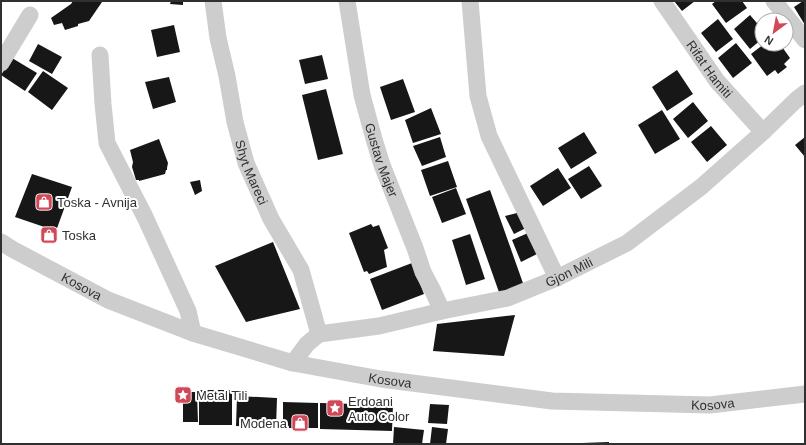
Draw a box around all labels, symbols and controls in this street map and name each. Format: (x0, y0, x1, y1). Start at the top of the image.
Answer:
north arrow (754, 12, 794, 52)
text: N (762, 33, 775, 48)
street label: Rifat Hamiti (683, 38, 735, 101)
street label: Gustav Majer (362, 121, 401, 200)
street label: Shyt Mareci (232, 138, 271, 207)
shop icon: Toska - Avnija (34, 192, 54, 212)
place label: Toska - Avnija (57, 195, 138, 210)
shop icon: Toska (39, 225, 59, 245)
place label: Toska (62, 228, 97, 243)
street label: Gjon Mili (543, 254, 595, 290)
street label: Kosova (59, 270, 105, 304)
street label: Kosova (367, 370, 413, 391)
place icon: Metal Tili (173, 385, 193, 405)
place label: Metal Tili (196, 388, 247, 403)
place label: Erdoani Auto Color (348, 394, 410, 424)
street label: Kosova (691, 395, 736, 413)
place icon: Erdoani Auto Color (325, 398, 345, 418)
shop icon: Modena (290, 413, 310, 433)
place label: Modena (240, 416, 288, 431)

